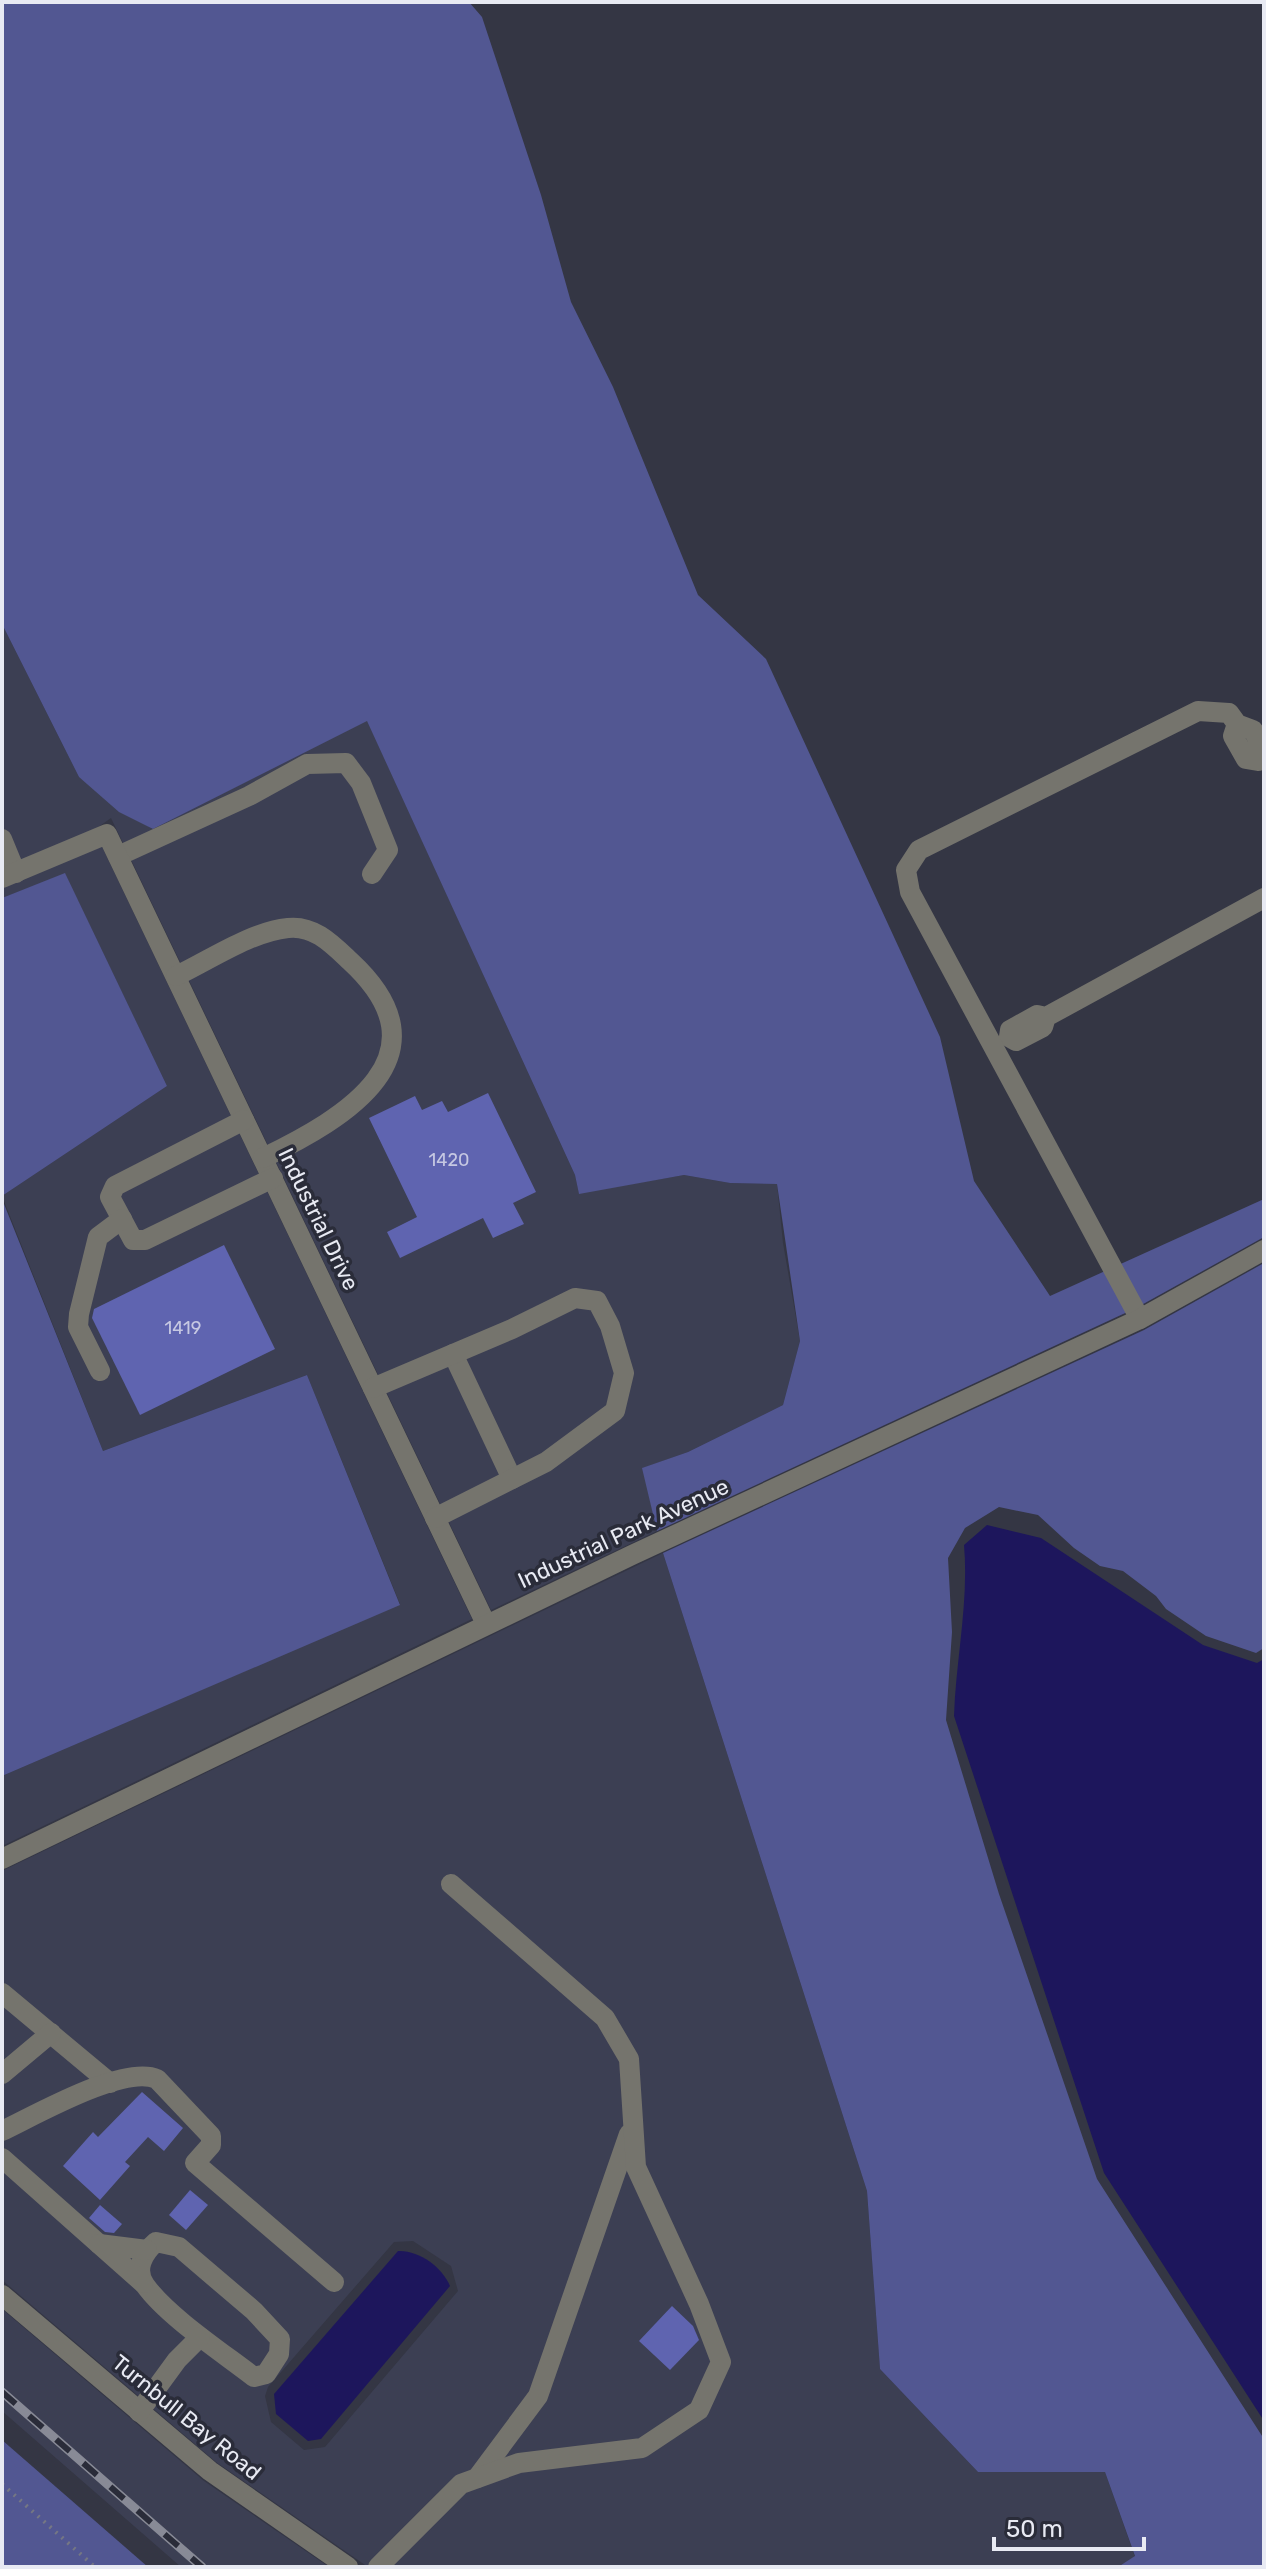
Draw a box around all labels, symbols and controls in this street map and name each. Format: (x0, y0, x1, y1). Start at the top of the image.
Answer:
street label: Industrial Drive (272, 1144, 365, 1295)
house number: 1420 (429, 1149, 469, 1171)
house number: 1419 (165, 1317, 201, 1339)
street label: Industrial Park Avenue (514, 1473, 733, 1594)
street label: Turnbull Bay Road (107, 2349, 267, 2486)
scale bar (994, 2501, 1144, 2551)
text: 50 m (1006, 2515, 1063, 2543)

